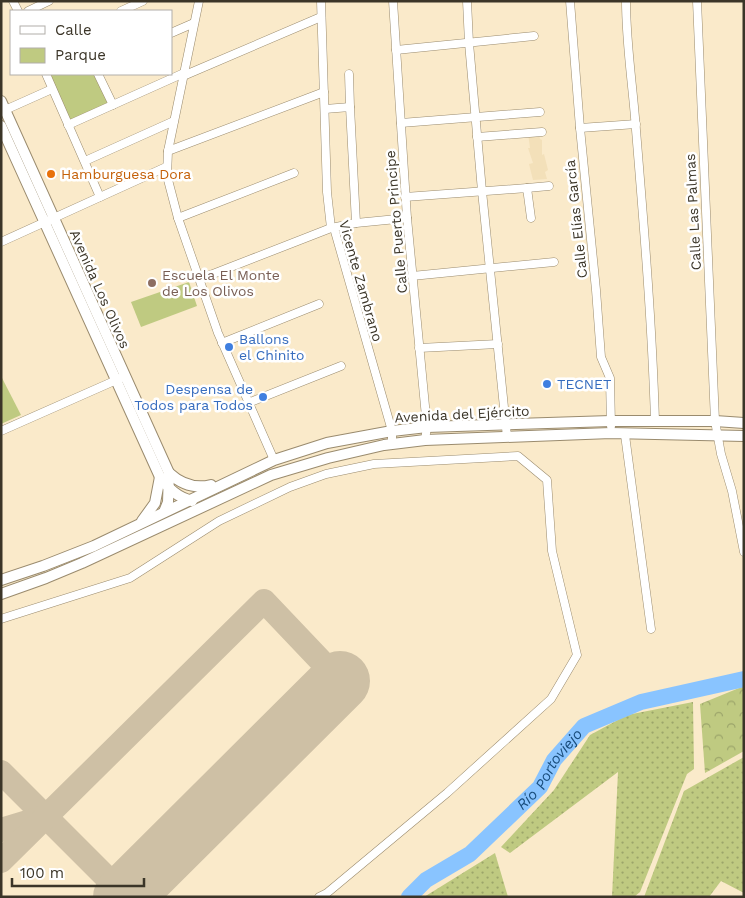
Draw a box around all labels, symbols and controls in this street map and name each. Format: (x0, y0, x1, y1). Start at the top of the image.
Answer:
legend (10, 10, 172, 75)
text: Calle (55, 21, 92, 39)
text: Parque (55, 46, 106, 64)
street label: Calle Puerto Principe (382, 150, 410, 294)
street label: Calle Las Palmas (682, 153, 704, 271)
street label: Calle Elías García (562, 159, 590, 279)
place label: Hamburguesa Dora (61, 166, 191, 182)
marker: Hamburguesa Dora (45, 168, 57, 180)
street label: Vicente Zambrano (336, 219, 386, 343)
street label: Avenida Los Olivos (67, 227, 133, 351)
place label: Escuela El Monte de Los Olivos (162, 267, 280, 299)
marker: Escuela El Monte de Los Olivos (146, 277, 158, 289)
place label: Ballons el Chinito (239, 331, 304, 363)
marker: Ballons el Chinito (223, 341, 235, 353)
place label: TECNET (557, 376, 612, 392)
marker: TECNET (541, 378, 553, 390)
place label: Despensa de Todos para Todos (134, 381, 253, 413)
marker: Despensa de Todos para Todos (257, 391, 269, 403)
street label: Avenida del Ejército (394, 402, 530, 426)
water label: Río Portoviejo (513, 725, 586, 814)
scale bar (12, 856, 145, 888)
text: 100 m (20, 864, 64, 882)

